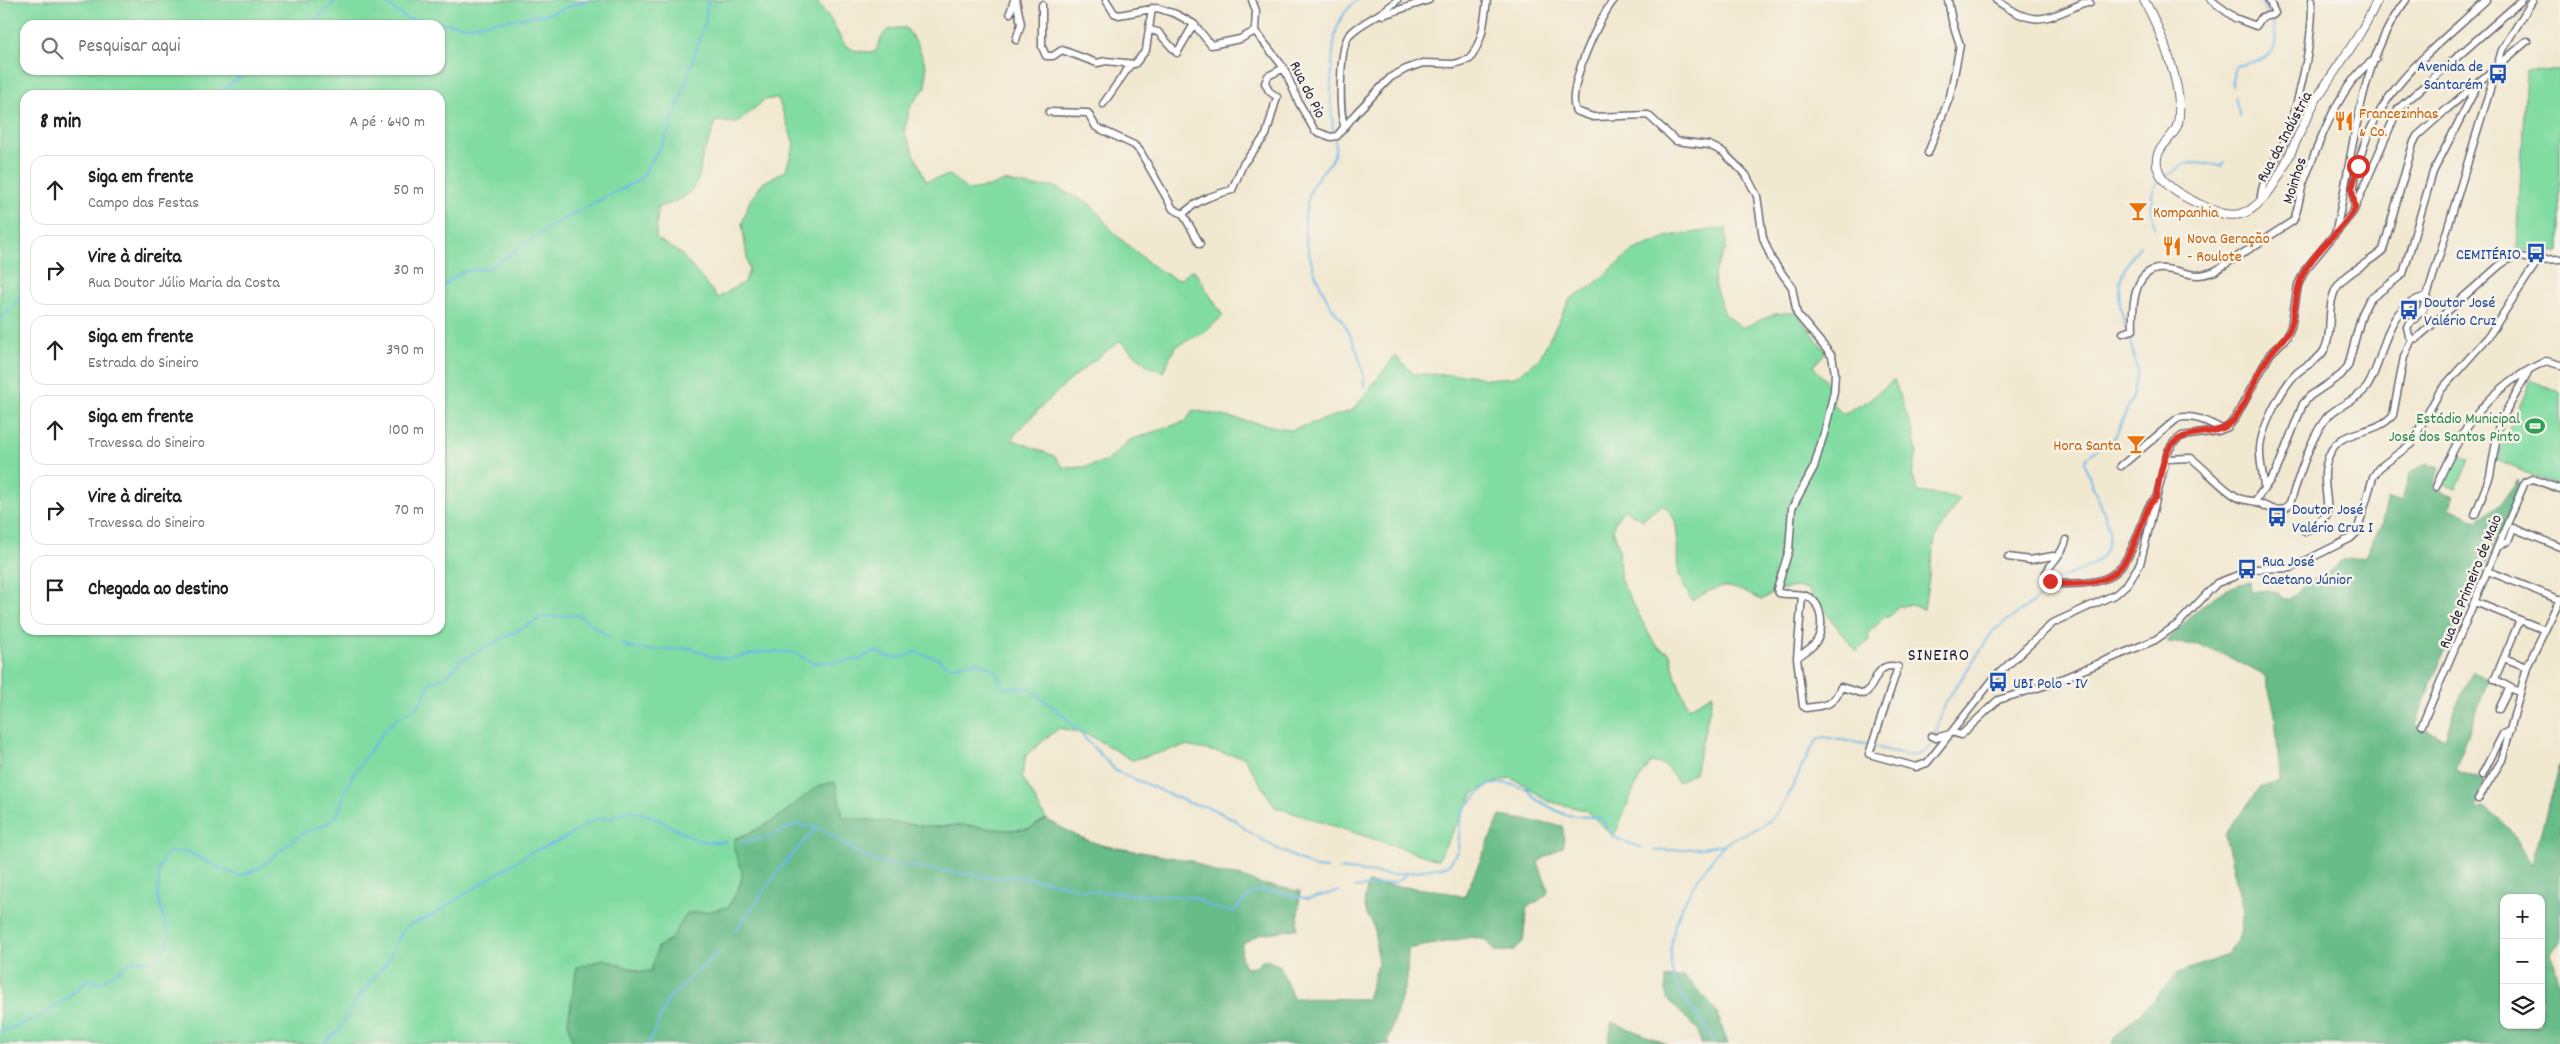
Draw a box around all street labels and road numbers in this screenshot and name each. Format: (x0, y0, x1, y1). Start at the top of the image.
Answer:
street label: Rua do Pio (1283, 58, 1331, 123)
street label: Rua da Indústria (2252, 87, 2319, 187)
street label: Moinhos (2277, 154, 2314, 207)
street label: Rua de Primeiro de Maio (2434, 511, 2509, 653)

